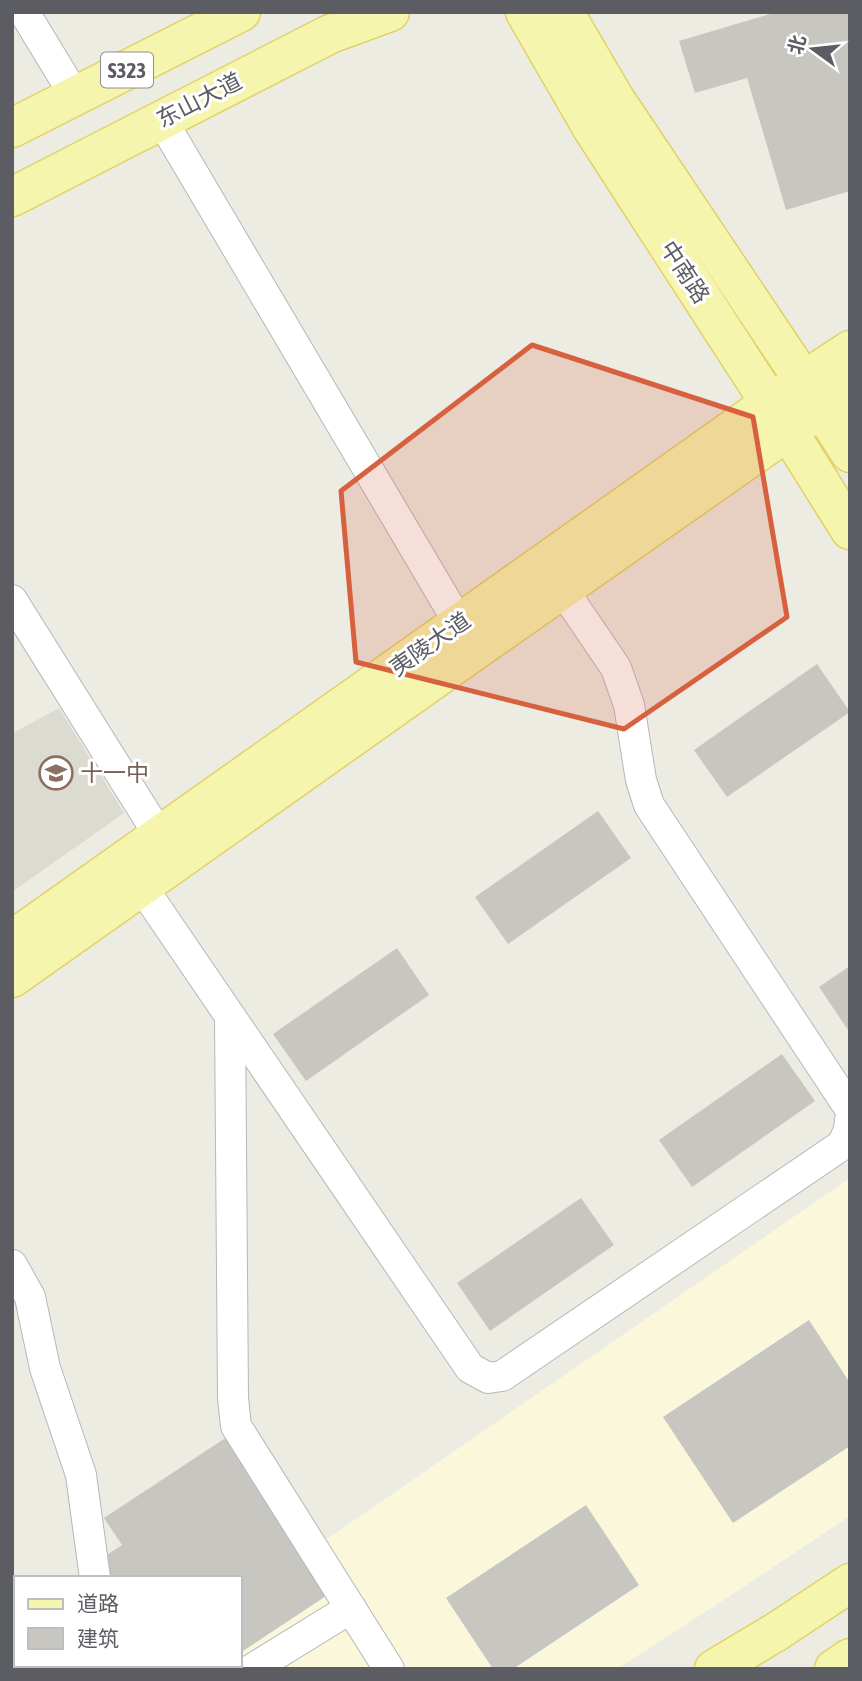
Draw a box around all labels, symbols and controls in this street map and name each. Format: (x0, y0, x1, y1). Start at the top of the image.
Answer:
north arrow (778, 14, 848, 84)
text: 北 (783, 33, 810, 57)
road number: S323 (101, 52, 153, 88)
street label: 东山大道 (152, 68, 246, 132)
street label: 中南路 (655, 236, 715, 308)
street label: 夷陵大道 (385, 607, 475, 681)
school or university icon: 十一中 (37, 754, 75, 792)
place label: 十一中 (80, 760, 149, 786)
legend (14, 1576, 242, 1667)
text: 道路 (77, 1591, 119, 1615)
text: 建筑 (77, 1626, 119, 1650)

